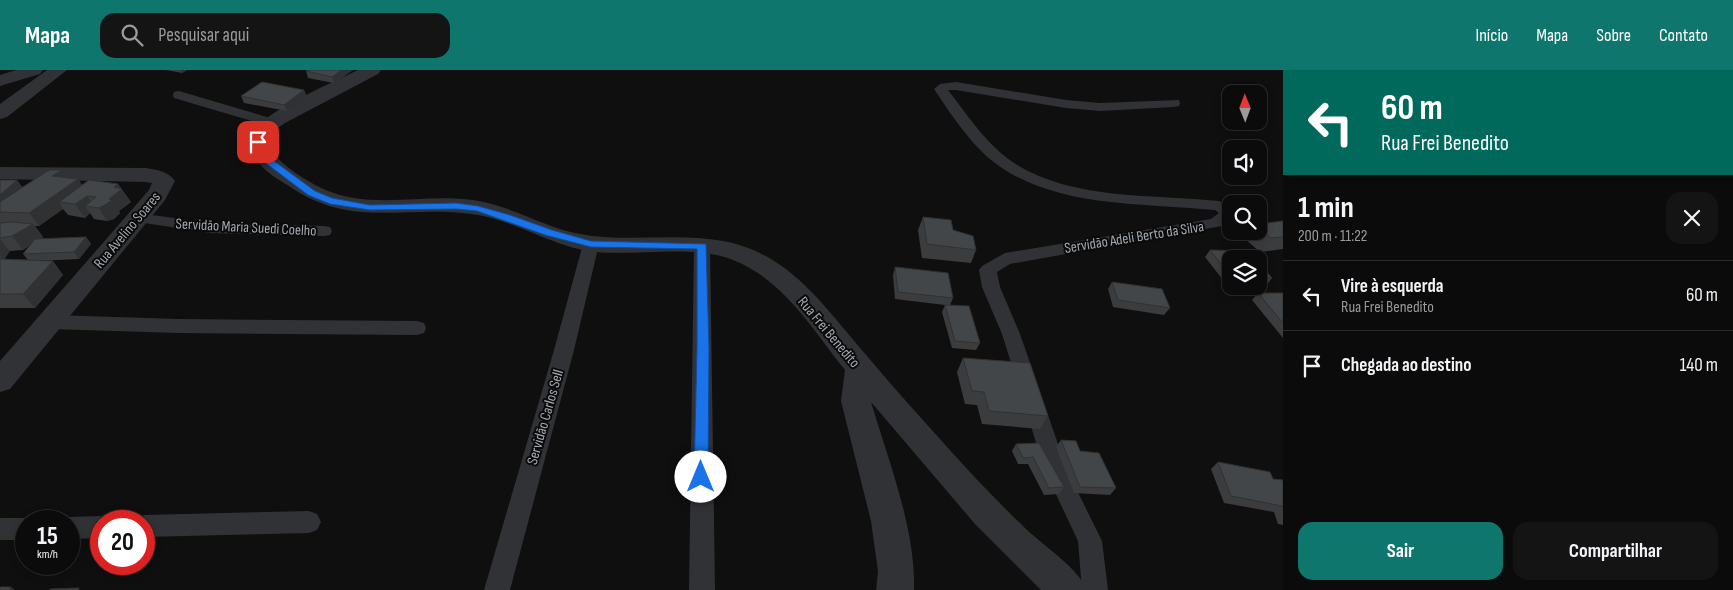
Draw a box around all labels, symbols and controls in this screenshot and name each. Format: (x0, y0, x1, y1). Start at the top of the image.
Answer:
search box (100, 13, 450, 58)
text: Mapa (25, 21, 70, 50)
icon: search (118, 21, 146, 49)
text: Pesquisar aqui (158, 24, 249, 47)
text: Início (1476, 25, 1508, 46)
text: Mapa (1536, 25, 1568, 46)
text: Sobre (1596, 25, 1631, 46)
text: Contato (1659, 25, 1708, 46)
north arrow (1222, 85, 1268, 130)
map controls (1222, 85, 1267, 295)
text: 60 m (1381, 87, 1443, 130)
icon: left (1298, 90, 1363, 155)
pin (237, 121, 279, 163)
icon: arrive (244, 128, 272, 156)
text: Rua Frei Benedito (1381, 130, 1509, 157)
button: sound (1222, 140, 1267, 185)
street label: Rua Avelino Soares (90, 188, 165, 272)
text: 1 min (1298, 190, 1354, 226)
button: close (1666, 192, 1718, 244)
button: search (1222, 195, 1267, 240)
street label: Servidão Maria Suedi Coelho (175, 214, 317, 241)
street label: Servidão Adeli Berto da Silva (1063, 217, 1205, 258)
text: 200 m · 11:22 (1298, 227, 1367, 246)
button: layers (1222, 250, 1267, 295)
text: Vire à esquerda (1341, 275, 1443, 298)
icon: left (1298, 282, 1326, 310)
text: 60 m (1686, 284, 1718, 307)
street label: Rua Frei Benedito (793, 293, 864, 372)
text: Rua Frei Benedito (1341, 298, 1434, 317)
icon: arrive (1298, 352, 1326, 380)
text: Chegada ao destino (1341, 354, 1471, 377)
text: 140 m (1680, 354, 1718, 377)
street label: Servidão Carlos Sell (523, 367, 568, 467)
position arrow (674, 450, 726, 502)
speed limit sign: 20 (90, 510, 155, 575)
text: 15 (37, 521, 58, 552)
button: Sair (1298, 522, 1503, 580)
button: Compartilhar (1513, 522, 1718, 580)
text: km/h (37, 547, 58, 562)

